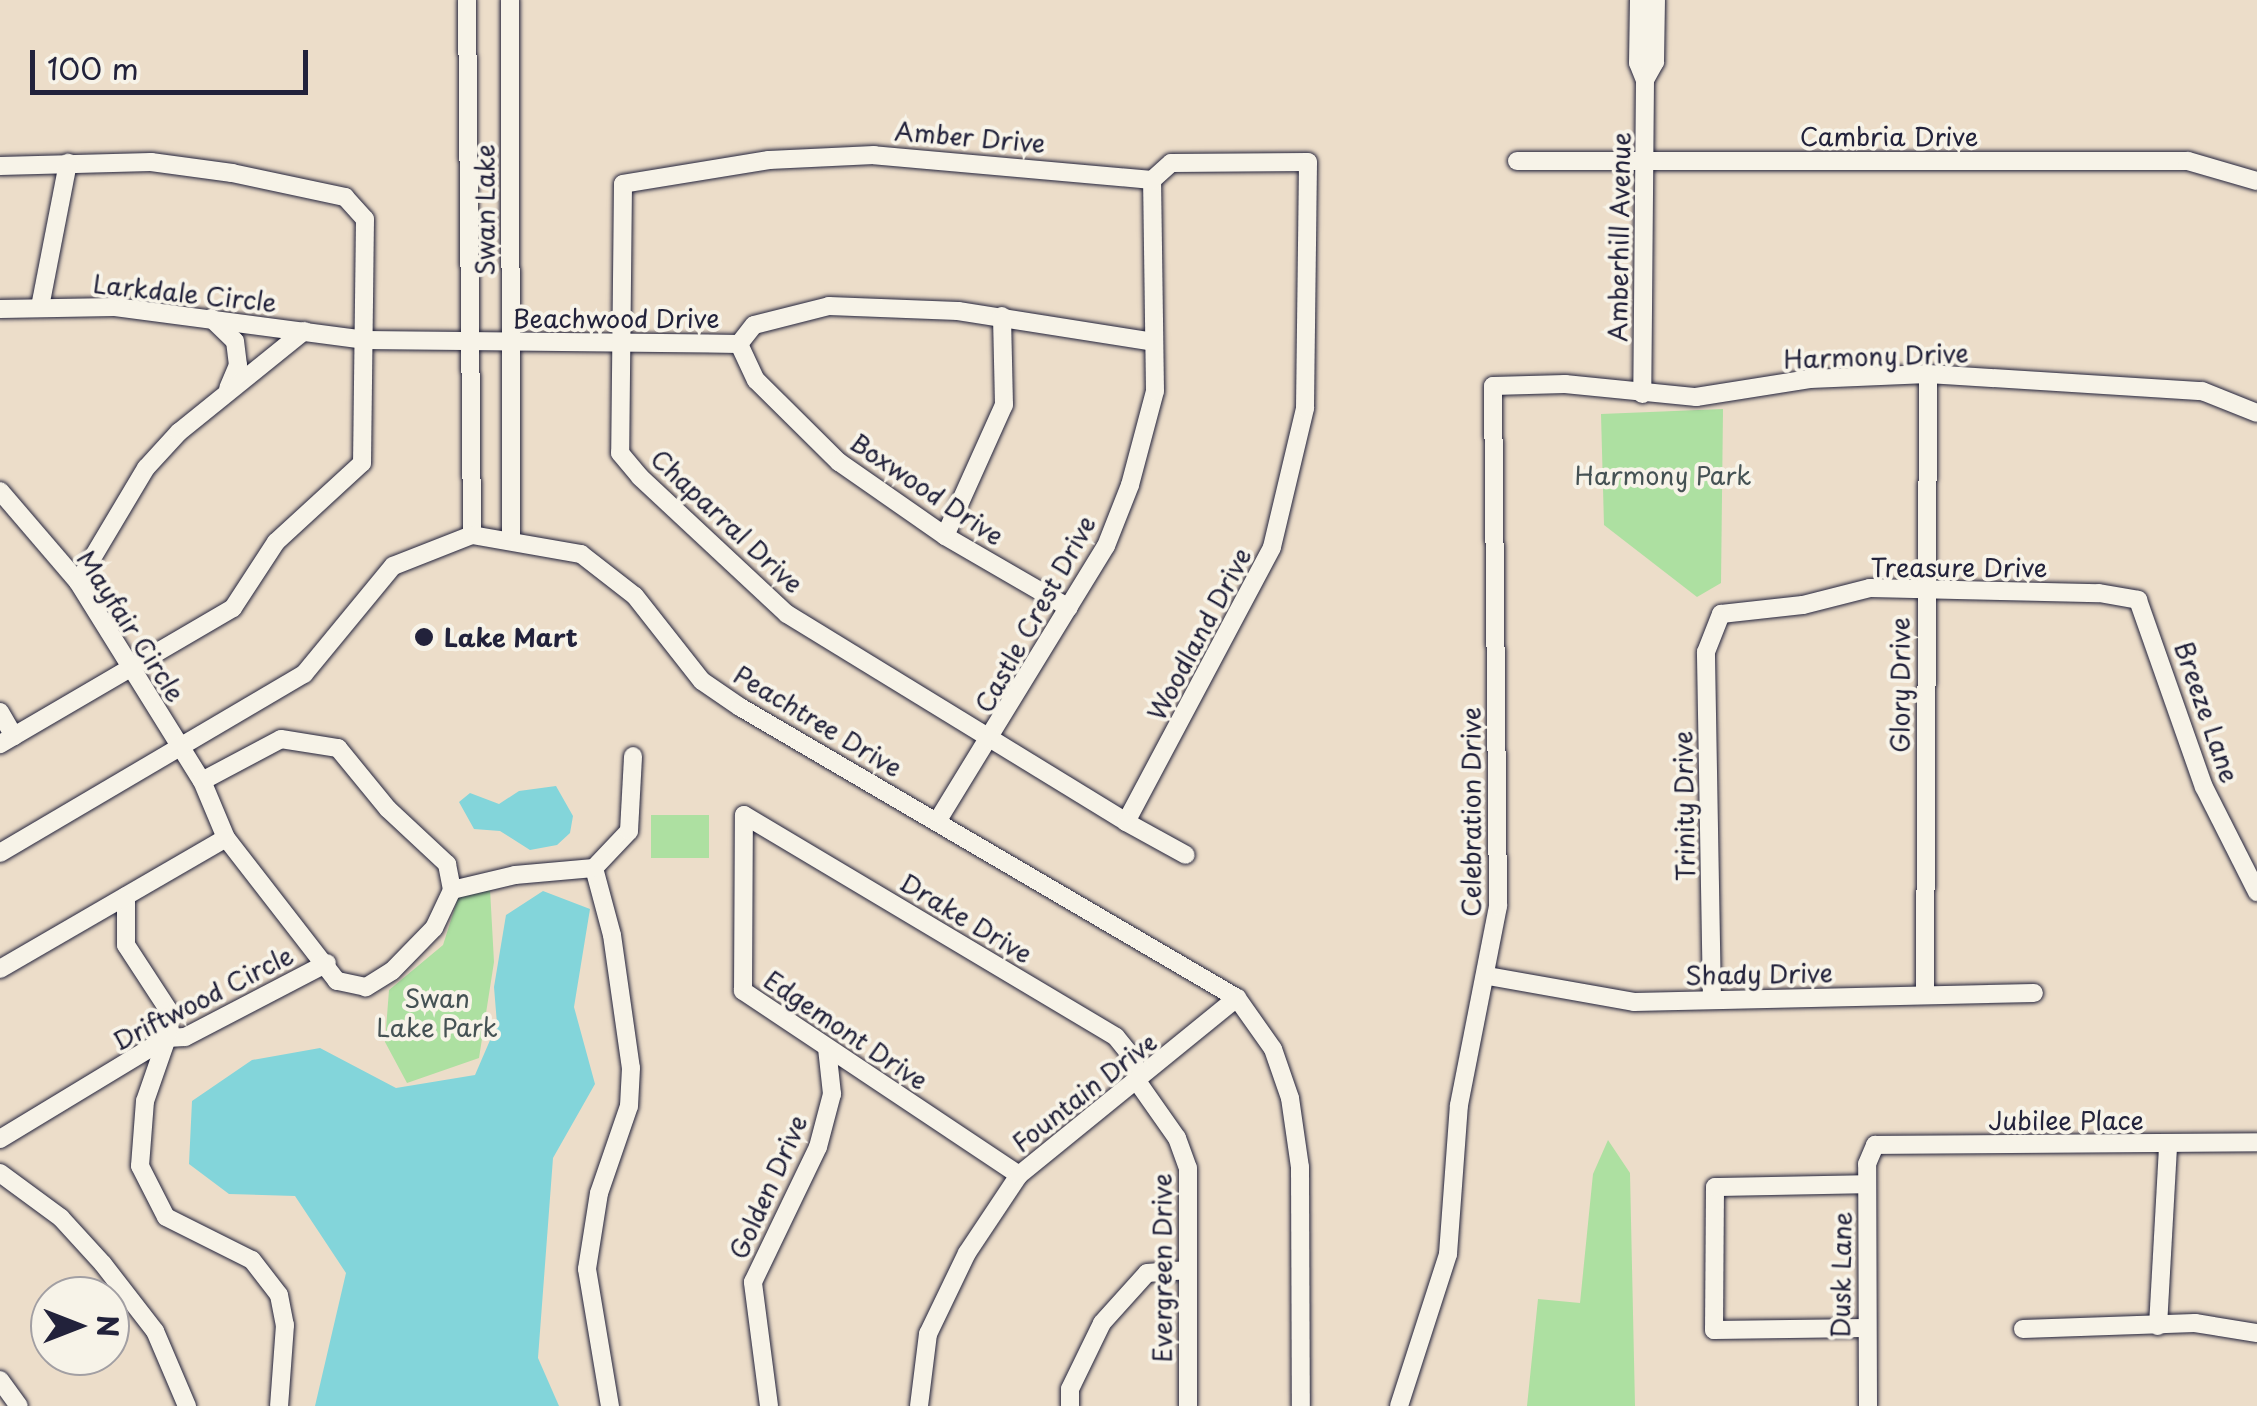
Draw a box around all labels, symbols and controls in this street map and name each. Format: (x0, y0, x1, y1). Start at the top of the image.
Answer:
scale bar (35, 30, 312, 92)
text: 100 m (47, 45, 139, 90)
street label: Amber Drive (892, 115, 1048, 159)
street label: Cambria Drive (1801, 121, 1977, 151)
street label: Amberhill Avenue (1602, 132, 1636, 342)
street label: Swan Lake (470, 145, 500, 275)
street label: Larkdale Circle (91, 268, 279, 318)
street label: Beachwood Drive (512, 303, 720, 333)
street label: Harmony Drive (1783, 338, 1969, 374)
street label: Boxwood Drive (844, 426, 1010, 552)
street label: Chaparral Drive (645, 443, 809, 599)
park label: Harmony Park (1574, 460, 1752, 490)
street label: Castle Crest Drive (968, 510, 1102, 718)
street label: Woodland Drive (1141, 543, 1257, 725)
street label: Mayfair Circle (70, 544, 192, 708)
street label: Treasure Drive (1870, 552, 2048, 582)
street label: Glory Drive (1885, 616, 1915, 754)
place label: Lake Mart (444, 622, 577, 652)
marker: Lake Mart (413, 626, 435, 648)
street label: Breeze Lane (2169, 638, 2245, 786)
street label: Peachtree Drive (728, 658, 908, 784)
street label: Celebration Drive (1456, 707, 1486, 917)
street label: Trinity Drive (1668, 730, 1700, 882)
street label: Drake Drive (895, 867, 1037, 969)
street label: Driftwood Circle (107, 939, 299, 1057)
street label: Shady Drive (1685, 958, 1833, 990)
street label: Edgemont Drive (758, 964, 934, 1096)
park label: Swan Lake Park (376, 984, 498, 1043)
street label: Fountain Drive (1005, 1026, 1163, 1158)
street label: Jubilee Place (1988, 1105, 2144, 1135)
street label: Golden Drive (723, 1110, 813, 1264)
street label: Evergreen Drive (1147, 1172, 1177, 1364)
street label: Dusk Lane (1825, 1211, 1857, 1339)
north arrow (30, 1276, 130, 1376)
text: N (87, 1315, 130, 1337)

